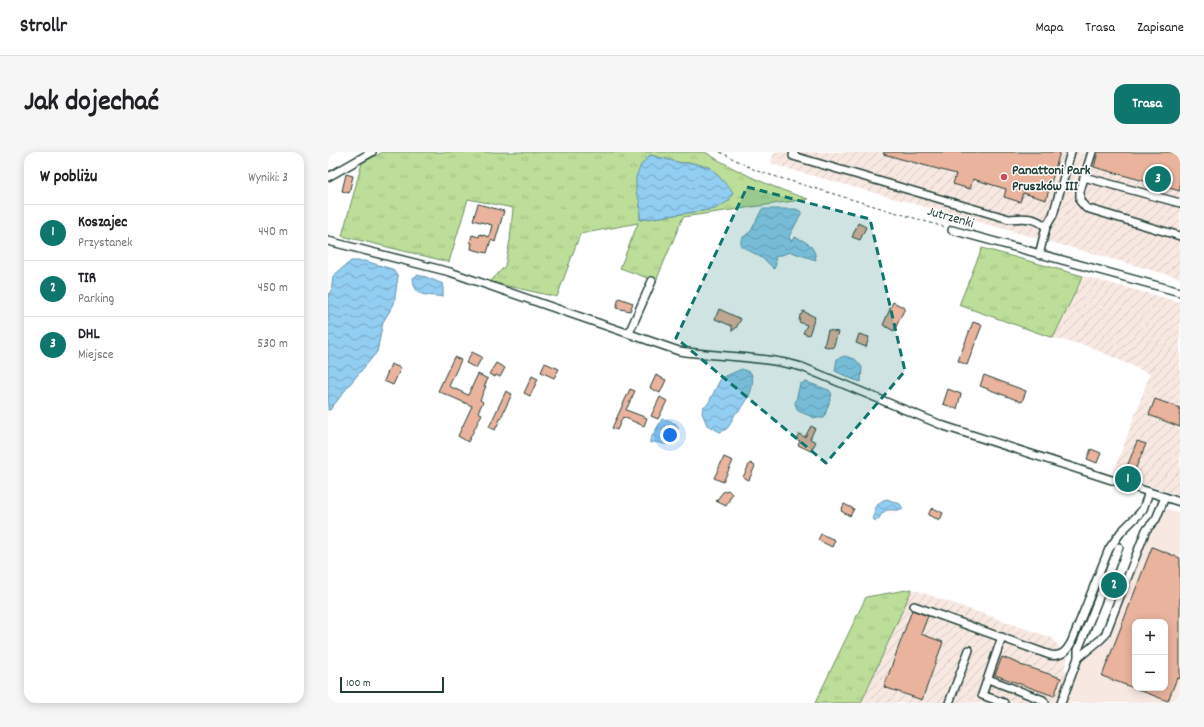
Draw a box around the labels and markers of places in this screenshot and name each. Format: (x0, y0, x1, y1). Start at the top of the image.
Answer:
place label: Panattoni Park Pruszków III (1012, 161, 1091, 197)
pin: 3 (1145, 164, 1171, 194)
marker: Panattoni Park Pruszków III (999, 172, 1009, 182)
pin: 1 (1115, 464, 1141, 494)
pin: 2 (1101, 570, 1127, 600)

